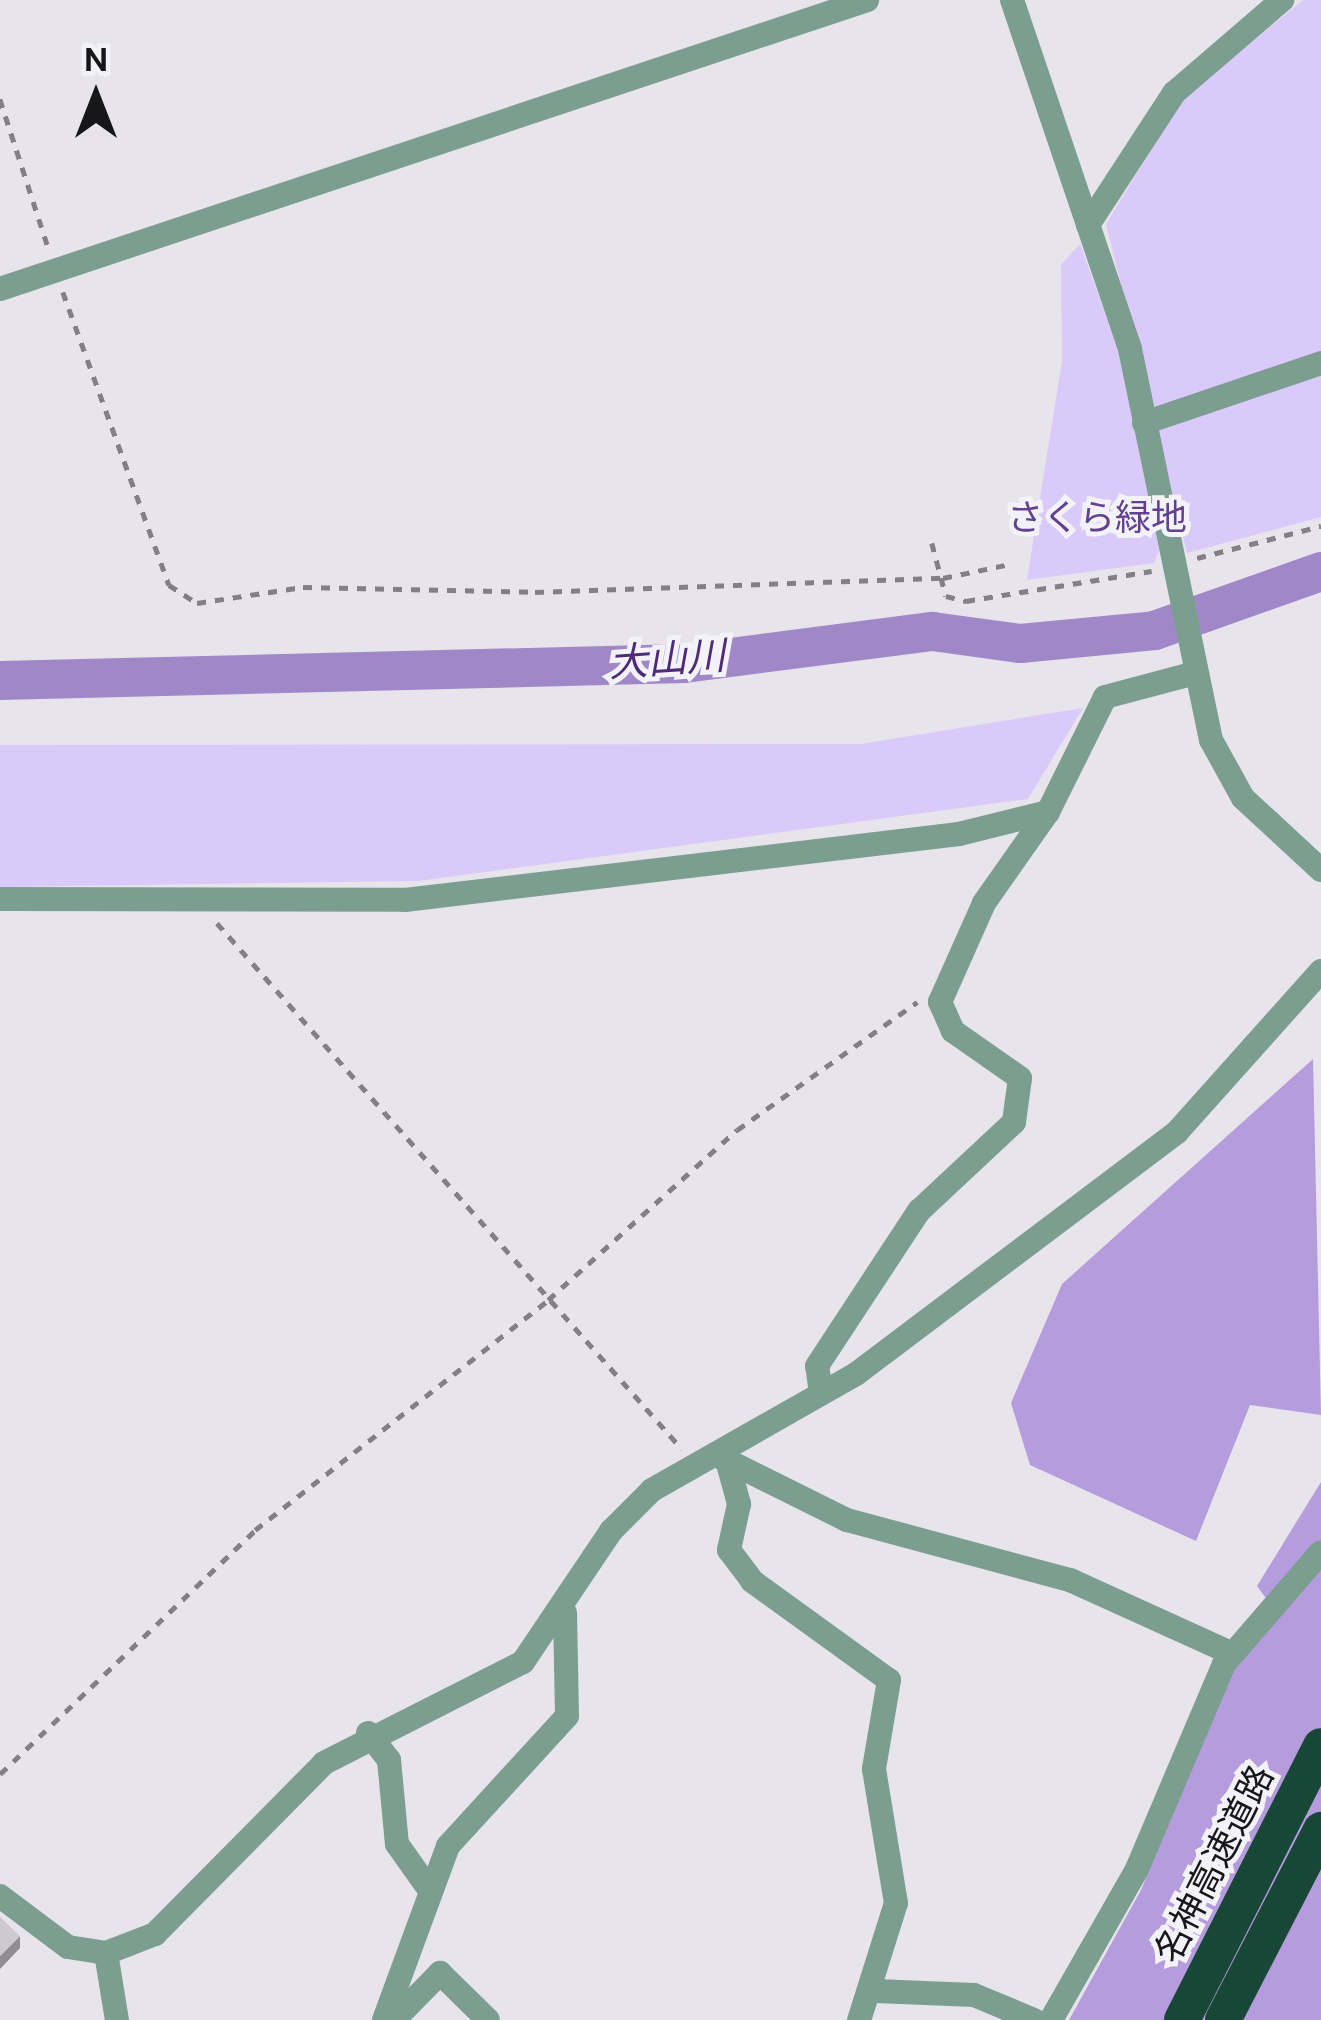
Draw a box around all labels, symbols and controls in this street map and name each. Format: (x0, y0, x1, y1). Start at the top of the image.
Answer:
north arrow (36, 36, 156, 156)
text: N (84, 38, 108, 81)
park label: さくら緑地 (1007, 496, 1187, 540)
water label: 大山川 (607, 633, 727, 687)
street label: 名神高速道路 (1146, 1758, 1282, 1970)

